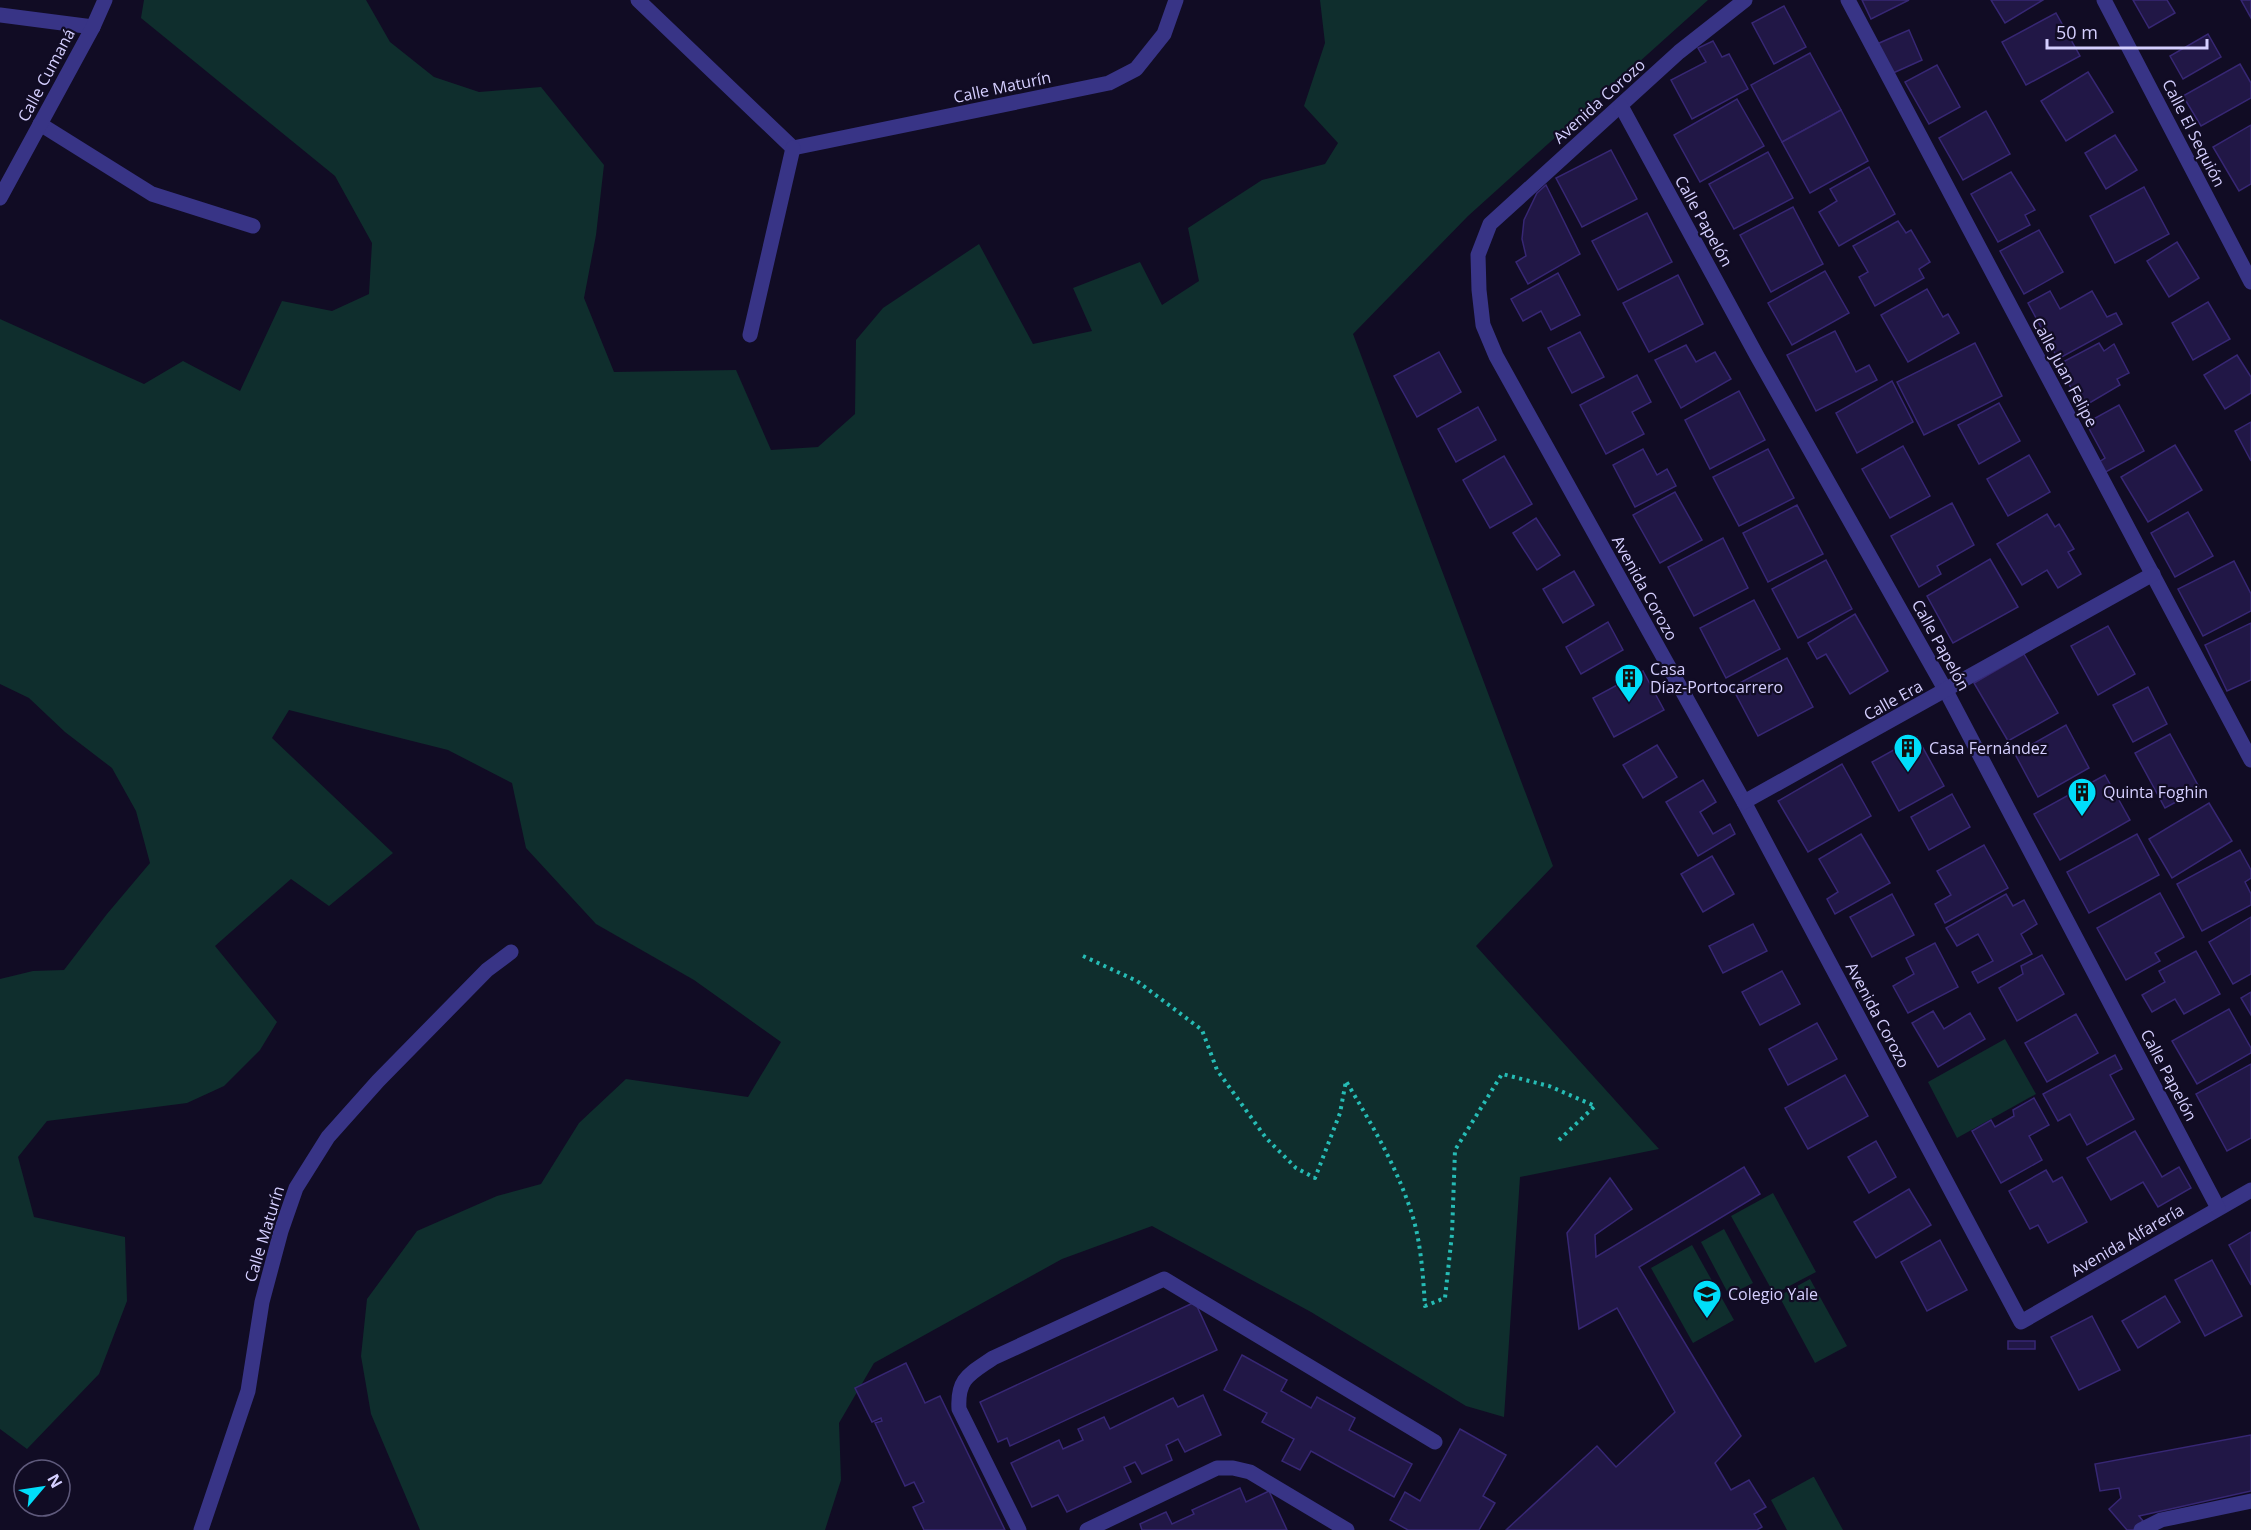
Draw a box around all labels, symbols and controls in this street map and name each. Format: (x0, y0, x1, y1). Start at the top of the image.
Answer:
scale bar (2047, 12, 2208, 50)
text: 50 m (2056, 20, 2098, 44)
street label: Calle Cumaná (12, 25, 80, 125)
street label: Avenida Corozo (1548, 54, 1650, 148)
street label: Calle Maturín (951, 66, 1053, 108)
street label: Calle El Sequión (2157, 75, 2231, 191)
street label: Calle Papelón (1670, 172, 1738, 270)
street label: Calle Juan Felipe (2027, 313, 2103, 431)
street label: Avenida Corozo (1607, 532, 1683, 644)
street label: Calle Papelón (1907, 596, 1975, 694)
place label: Casa Díaz-Portocarrero (1650, 658, 1783, 698)
building icon: Casa Díaz-Portocarrero (1613, 662, 1645, 704)
street label: Calle Era (1859, 675, 1927, 725)
building icon: Casa Fernández (1892, 732, 1924, 774)
place label: Casa Fernández (1929, 737, 2047, 759)
building icon: Quinta Foghin (2066, 776, 2098, 818)
place label: Quinta Foghin (2103, 781, 2208, 803)
street label: Avenida Corozo (1841, 958, 1915, 1072)
street label: Calle Papelón (2136, 1025, 2202, 1125)
street label: Calle Maturín (239, 1183, 289, 1285)
street label: Avenida Alfarería (2066, 1199, 2188, 1281)
school or university icon: Colegio Yale (1691, 1278, 1723, 1320)
place label: Colegio Yale (1728, 1283, 1818, 1305)
north arrow (12, 1458, 72, 1518)
text: N (42, 1470, 68, 1492)

